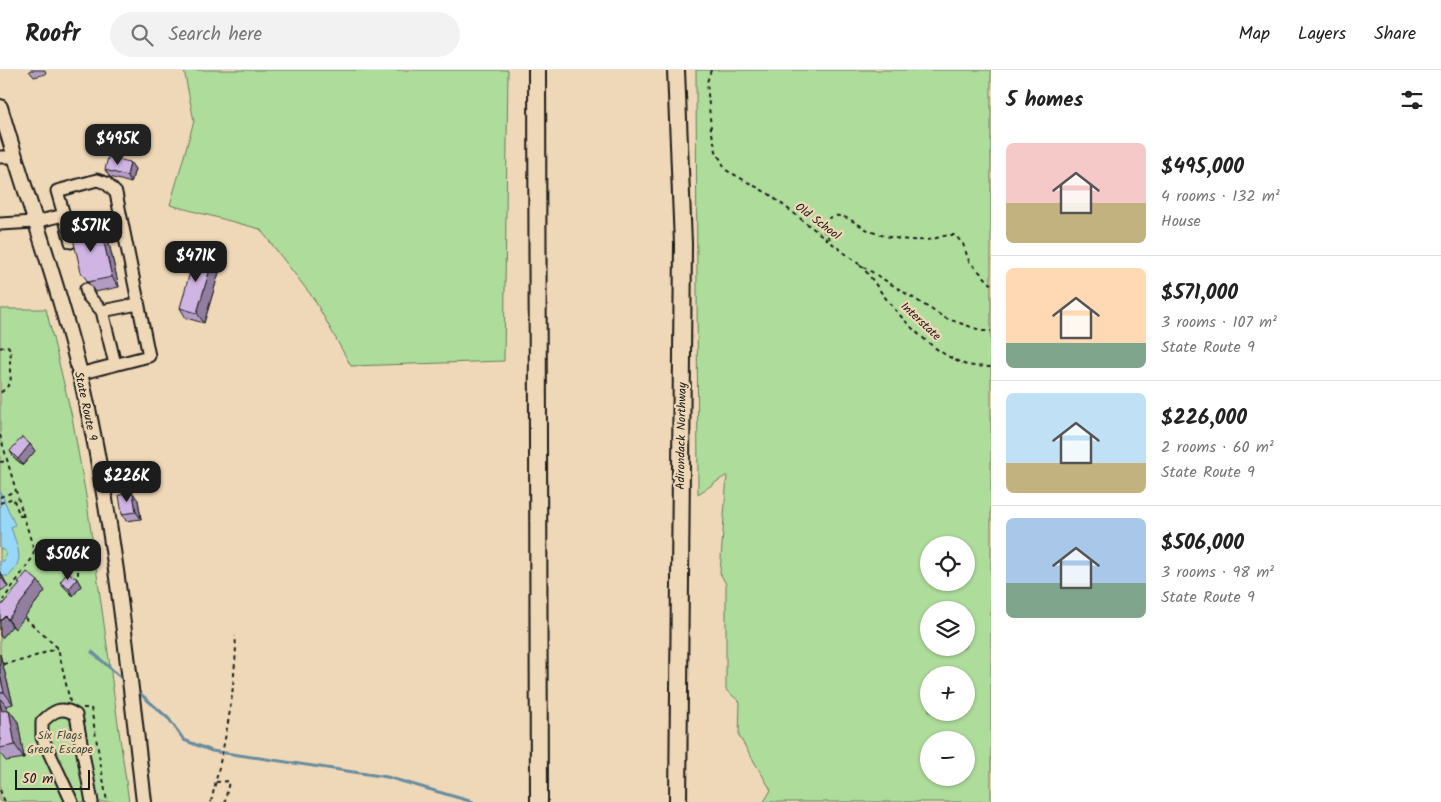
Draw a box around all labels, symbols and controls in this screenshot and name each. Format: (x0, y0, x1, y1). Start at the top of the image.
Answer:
search box (110, 12, 460, 57)
text: Roofr (25, 15, 80, 54)
text: Search here (168, 20, 262, 50)
text: Map (1239, 20, 1270, 49)
text: Layers (1298, 20, 1346, 49)
text: Share (1374, 20, 1416, 49)
icon: search (128, 21, 156, 49)
text: 5 homes (1006, 84, 1083, 117)
icon: filters (1398, 86, 1426, 114)
pin: $495K (83, 124, 153, 166)
text: $495K (96, 127, 140, 152)
text: $495,000 (1161, 151, 1244, 184)
icon: home (1046, 163, 1106, 223)
text: 4 rooms · 132 m² (1161, 184, 1280, 209)
street label: Old School (791, 198, 845, 245)
text: House (1161, 209, 1201, 234)
pin: $571K (56, 210, 126, 253)
text: $571K (71, 214, 111, 239)
pin: $471K (161, 240, 231, 283)
text: $471K (176, 244, 216, 269)
text: $571,000 (1161, 277, 1238, 310)
icon: home (1046, 288, 1106, 348)
street label: Interstate (896, 298, 946, 346)
text: 3 rooms · 107 m² (1161, 310, 1277, 335)
text: State Route 9 (1161, 335, 1255, 360)
street label: State Route 9 (69, 370, 102, 443)
street label: Adirondack Northway (671, 382, 692, 490)
text: $226,000 (1161, 402, 1247, 435)
icon: home (1046, 413, 1106, 473)
text: 2 rooms · 60 m² (1161, 435, 1274, 460)
pin: $226K (92, 460, 162, 503)
text: State Route 9 (1161, 460, 1255, 485)
text: $226K (104, 464, 150, 489)
text: $506,000 (1161, 527, 1244, 560)
map controls (920, 536, 975, 786)
button: locate (920, 536, 975, 591)
pin: $506K (33, 538, 103, 581)
icon: home (1046, 538, 1106, 598)
text: $506K (46, 542, 90, 567)
text: 3 rooms · 98 m² (1161, 560, 1274, 585)
text: State Route 9 (1161, 585, 1255, 610)
button: layers (920, 601, 975, 656)
button: + (920, 666, 975, 721)
park label: Six Flags Great Escape (27, 726, 94, 759)
button: − (920, 731, 975, 786)
scale bar (15, 767, 90, 790)
text: 50 m (22, 768, 53, 790)

